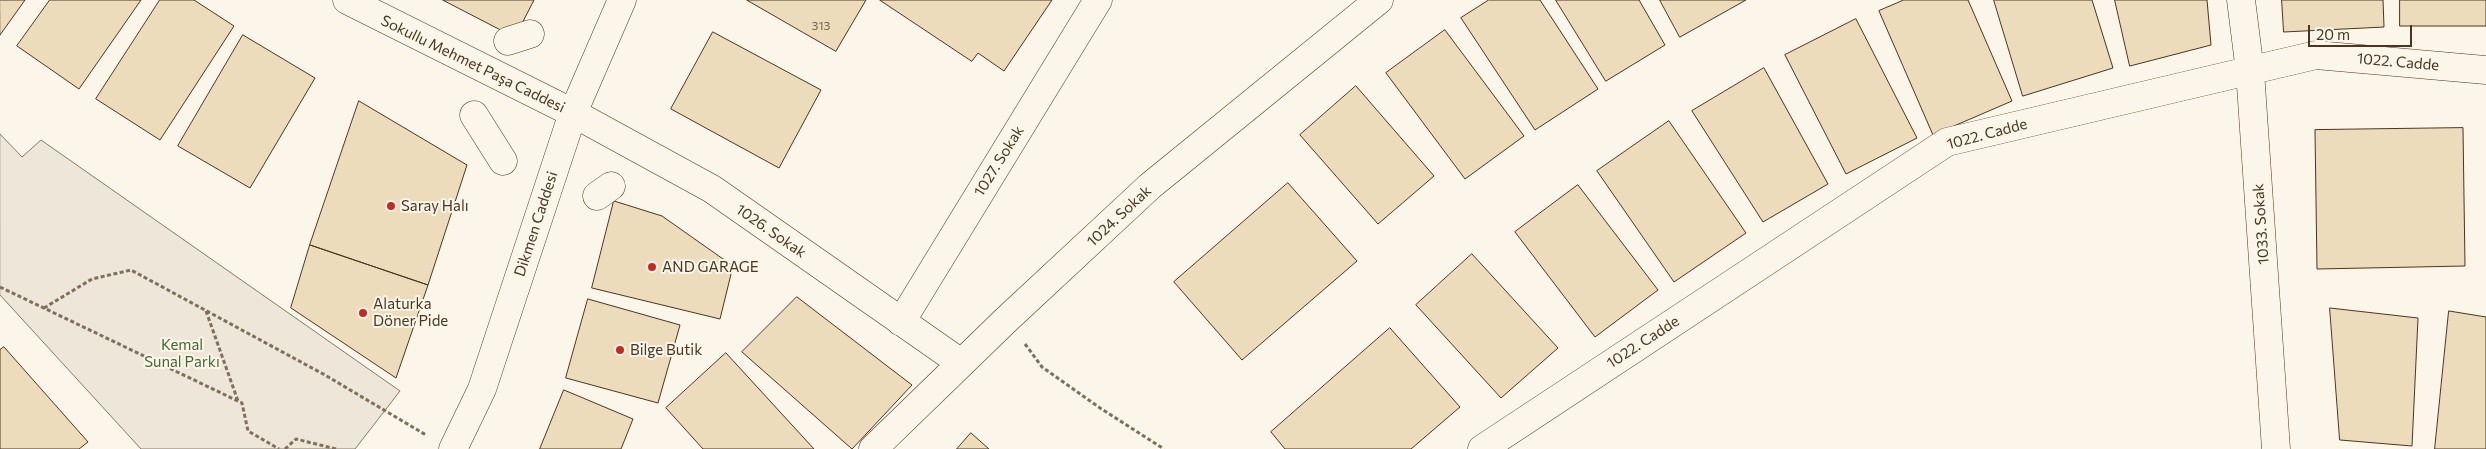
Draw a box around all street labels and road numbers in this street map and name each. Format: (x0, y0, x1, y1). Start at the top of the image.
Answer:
street label: Sokullu Mehmet Paşa Caddesi (378, 11, 568, 117)
street label: 1022. Cadde (2356, 49, 2440, 75)
street label: 1022. Cadde (1945, 115, 2029, 153)
street label: 1027. Sokak (970, 122, 1028, 200)
street label: Dikmen Caddesi (511, 169, 561, 279)
street label: 1024. Sokak (1083, 182, 1155, 250)
street label: 1033. Sokak (2249, 183, 2273, 265)
street label: 1026. Sokak (732, 200, 810, 262)
street label: 1022. Cadde (1603, 312, 1683, 372)

